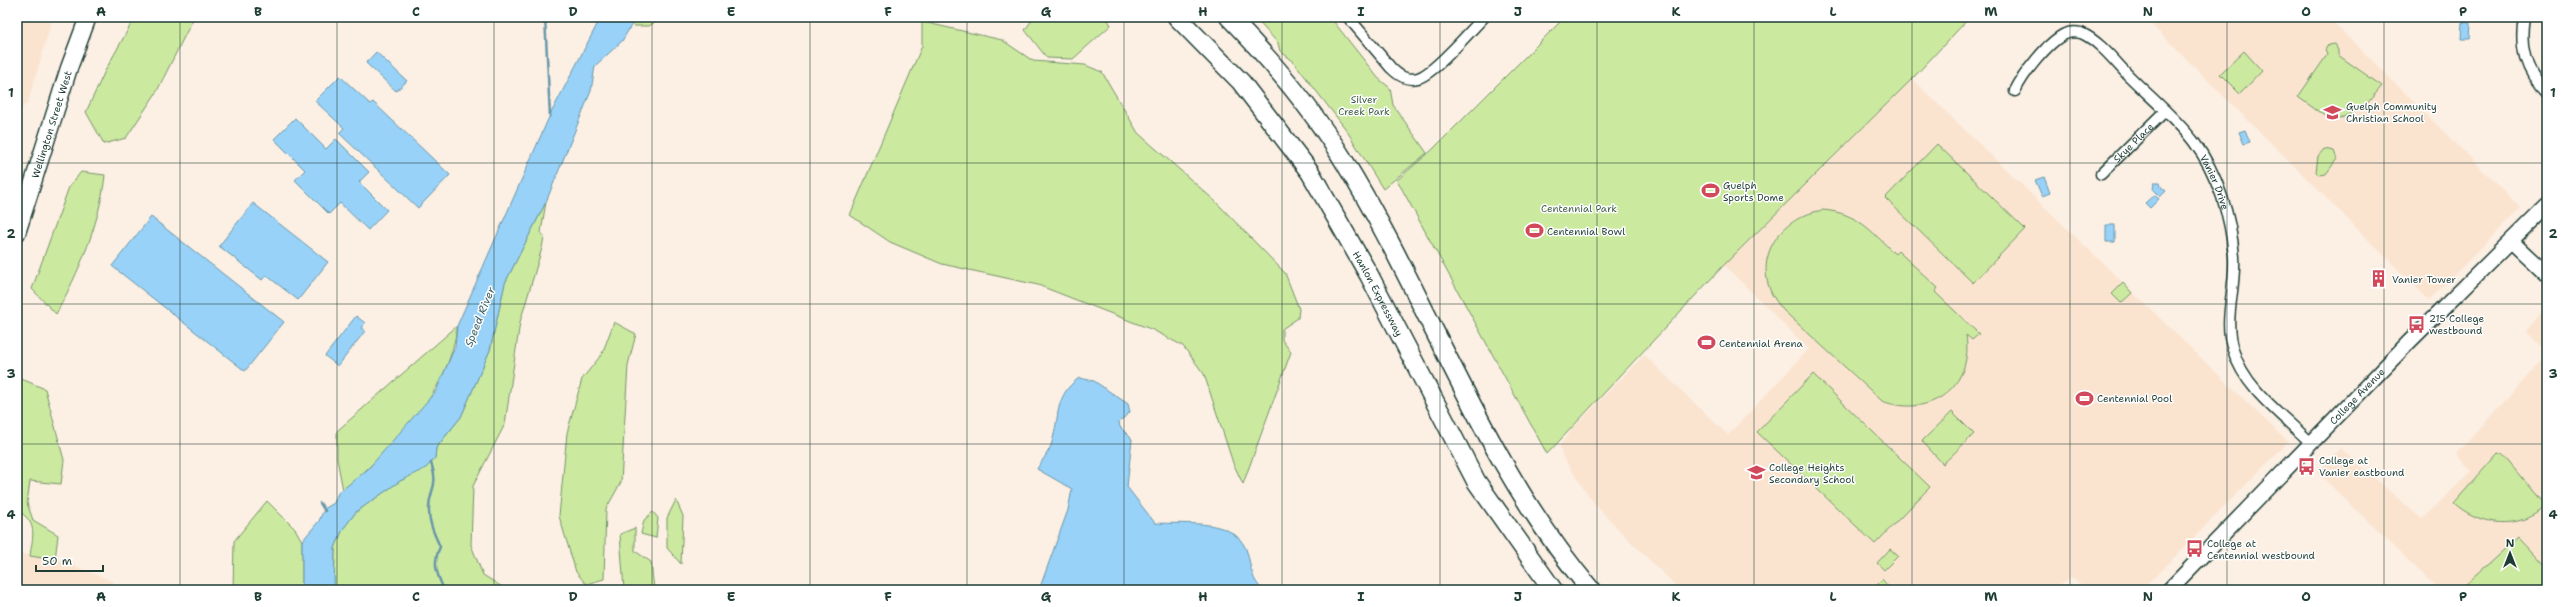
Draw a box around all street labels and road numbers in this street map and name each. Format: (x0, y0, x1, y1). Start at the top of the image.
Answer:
street label: Wellington Street West (28, 69, 74, 180)
street label: Skye Place (2110, 120, 2156, 165)
street label: Vanier Drive (2197, 152, 2232, 212)
street label: Hanlon Expressway (1350, 249, 1406, 339)
street label: College Avenue (2326, 365, 2387, 427)

